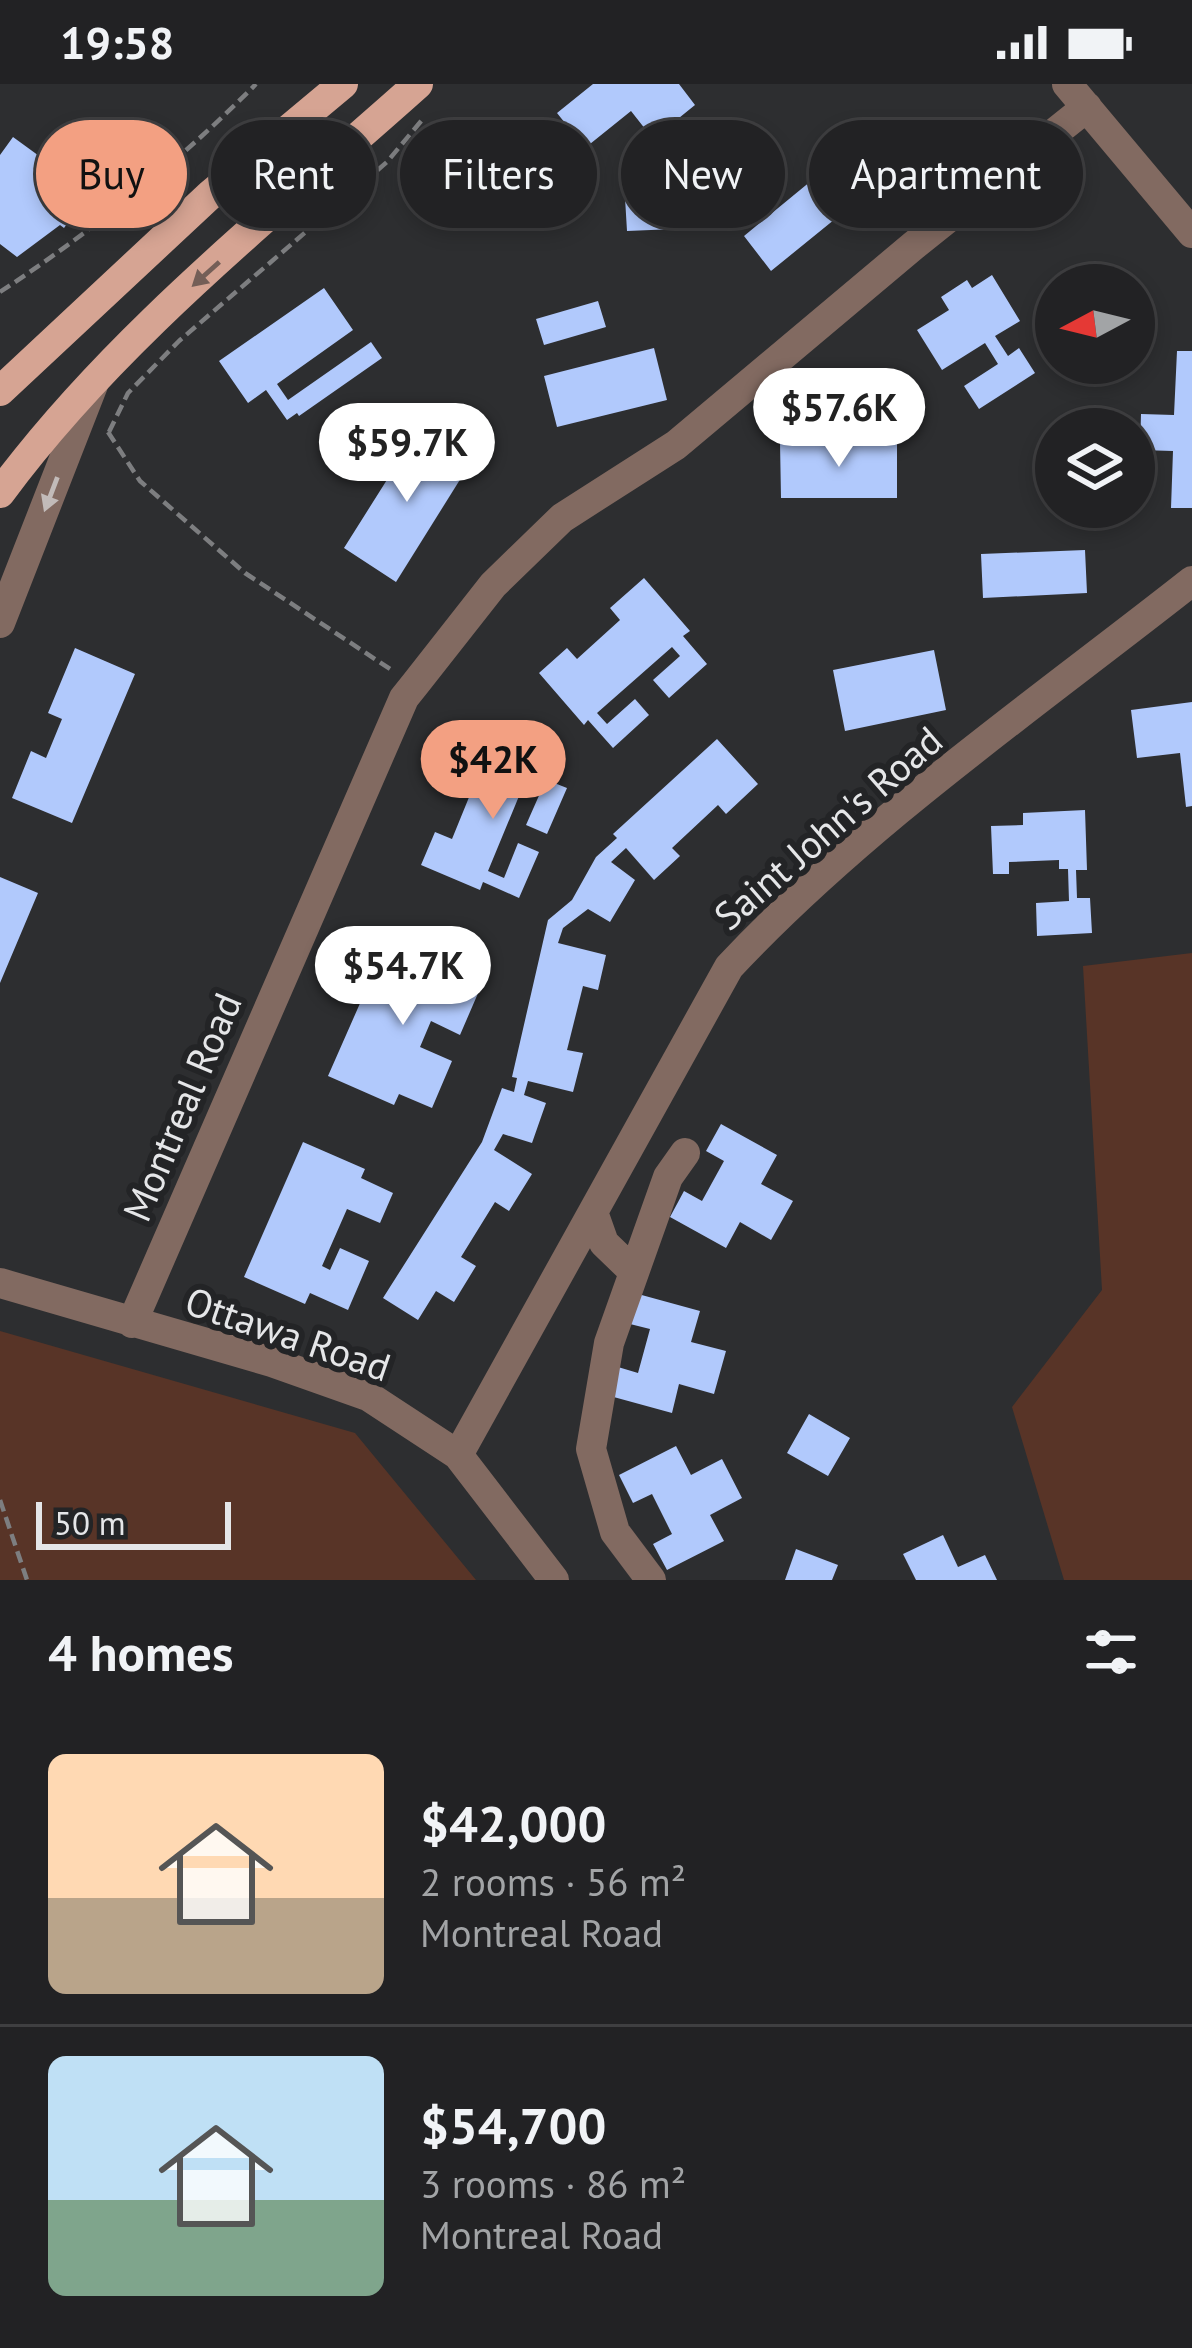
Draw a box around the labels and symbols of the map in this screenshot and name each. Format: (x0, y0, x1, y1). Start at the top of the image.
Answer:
one-way arrow (191, 260, 221, 287)
north arrow (1035, 264, 1155, 384)
pin: $57.6K (741, 368, 937, 470)
pin: $59.7K (309, 403, 505, 505)
one-way arrow (40, 476, 59, 512)
street label: Saint John's Road (703, 715, 952, 941)
pin: $42K (422, 720, 564, 822)
pin: $54.7K (305, 926, 501, 1028)
street label: Montreal Road (111, 985, 253, 1229)
street label: Ottawa Road (179, 1275, 397, 1392)
scale bar (36, 1496, 231, 1549)

